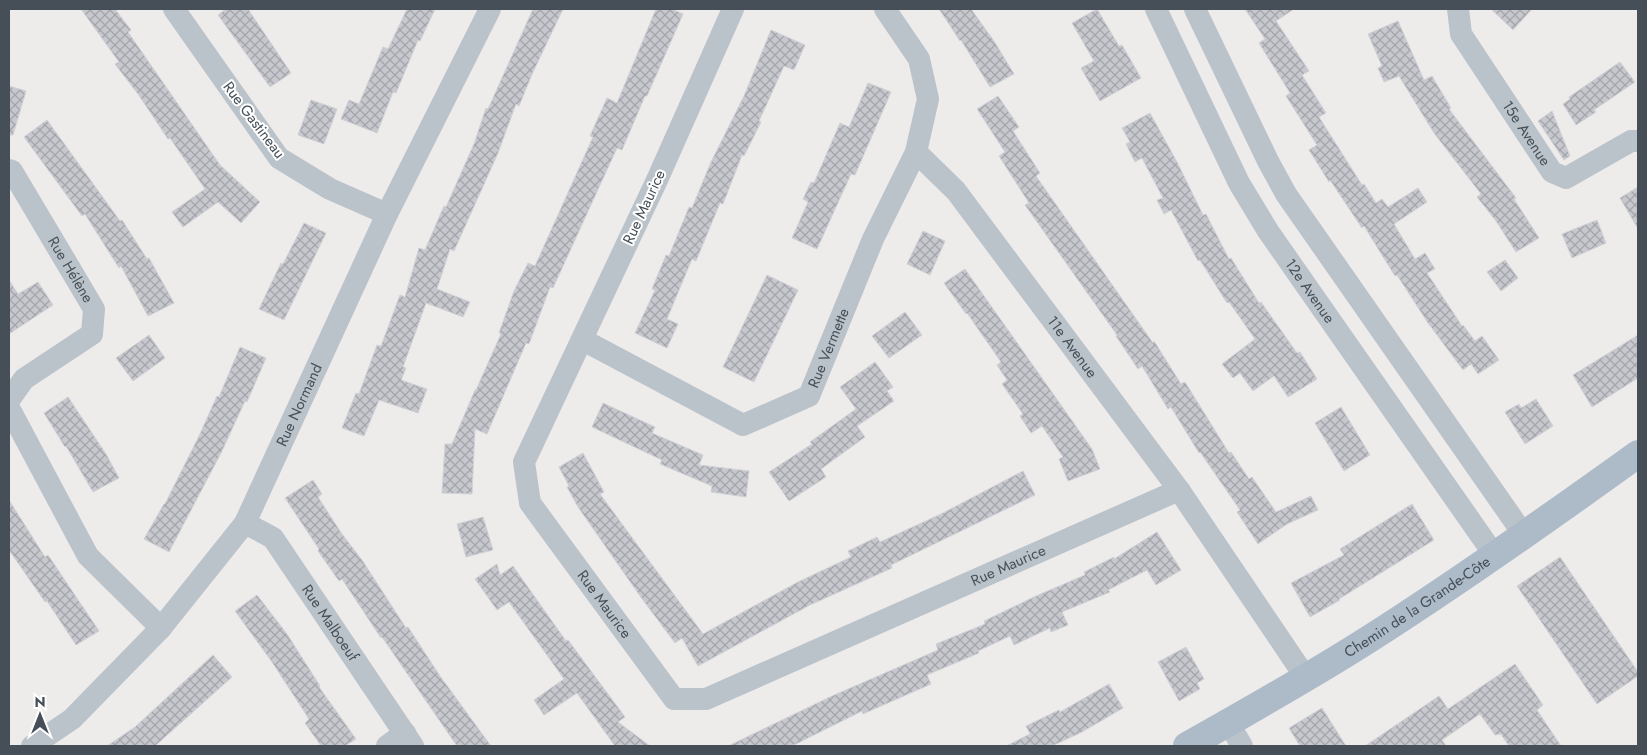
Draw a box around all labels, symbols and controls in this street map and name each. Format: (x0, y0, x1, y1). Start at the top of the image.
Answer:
street label: Rue Gastineau (218, 77, 290, 163)
street label: 15e Avenue (1497, 96, 1556, 170)
street label: Rue Maurice (617, 166, 671, 248)
street label: Rue Hélène (42, 232, 99, 307)
street label: 12e Avenue (1280, 254, 1340, 328)
street label: Rue Vermette (802, 305, 855, 391)
street label: 11e Avenue (1042, 311, 1103, 383)
street label: Rue Normand (271, 360, 328, 450)
street label: Rue Maurice (967, 539, 1049, 592)
street label: Chemin de la Grande-Côte (1340, 551, 1495, 663)
street label: Rue Maurice (572, 566, 637, 643)
street label: Rue Malboeuf (296, 580, 364, 666)
north arrow (15, 690, 65, 740)
text: N (34, 692, 46, 712)

